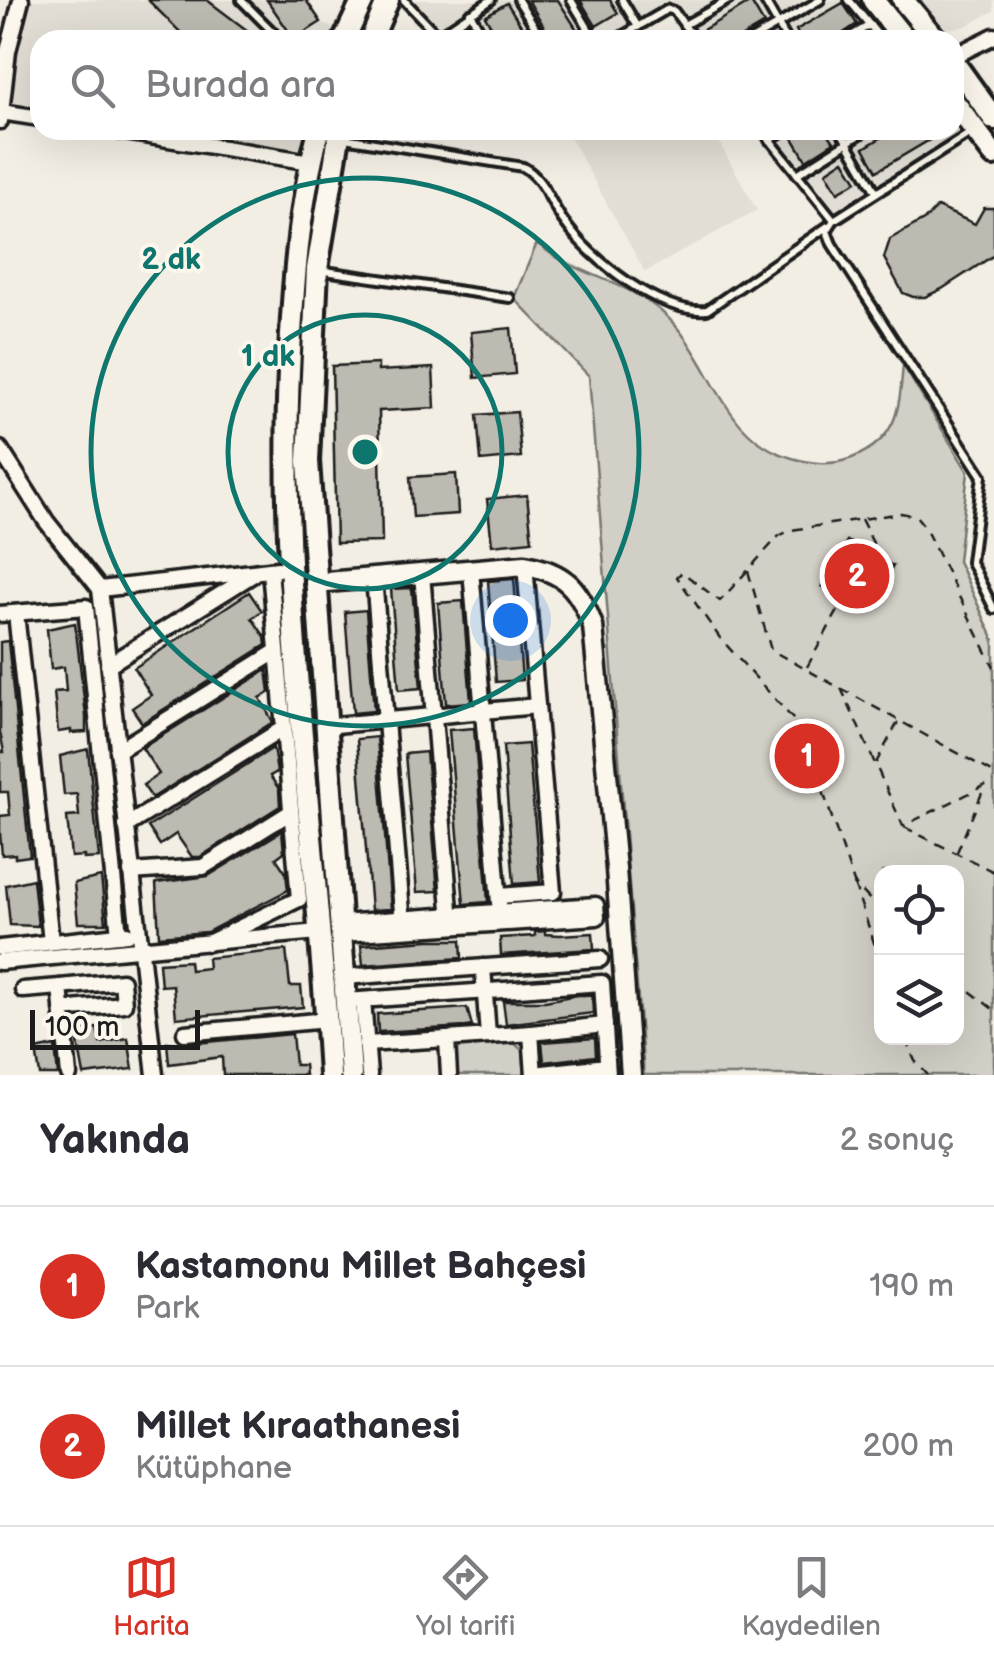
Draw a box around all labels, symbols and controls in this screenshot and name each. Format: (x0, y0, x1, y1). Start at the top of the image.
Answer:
search box (30, 30, 964, 140)
icon: search (65, 58, 120, 113)
text: Burada ara (145, 63, 336, 108)
text: 2 dk (141, 242, 201, 278)
text: 1 dk (241, 339, 295, 375)
centre of rings (347, 434, 383, 470)
pin: 2 (824, 538, 890, 614)
your location (485, 595, 536, 646)
pin: 1 (774, 718, 840, 794)
map controls (874, 865, 964, 1045)
button: locate (874, 865, 964, 955)
button: layers (874, 955, 964, 1045)
scale bar (30, 1005, 200, 1050)
text: 100 m (45, 1011, 119, 1044)
text: Yakında (40, 1115, 190, 1166)
text: 2 sonuç (840, 1121, 954, 1160)
text: Kastamonu Millet Bahçesi (135, 1244, 586, 1289)
text: 1 (66, 1267, 79, 1306)
text: 190 m (869, 1267, 954, 1306)
text: Park (135, 1289, 199, 1328)
text: Millet Kıraathanesi (135, 1404, 461, 1449)
text: 2 (63, 1427, 82, 1466)
text: 200 m (862, 1427, 954, 1466)
text: Kütüphane (135, 1449, 292, 1488)
tab: Harita (113, 1550, 190, 1643)
tab: Yol tarifi (416, 1550, 515, 1643)
tab: Kaydedilen (742, 1550, 881, 1643)

